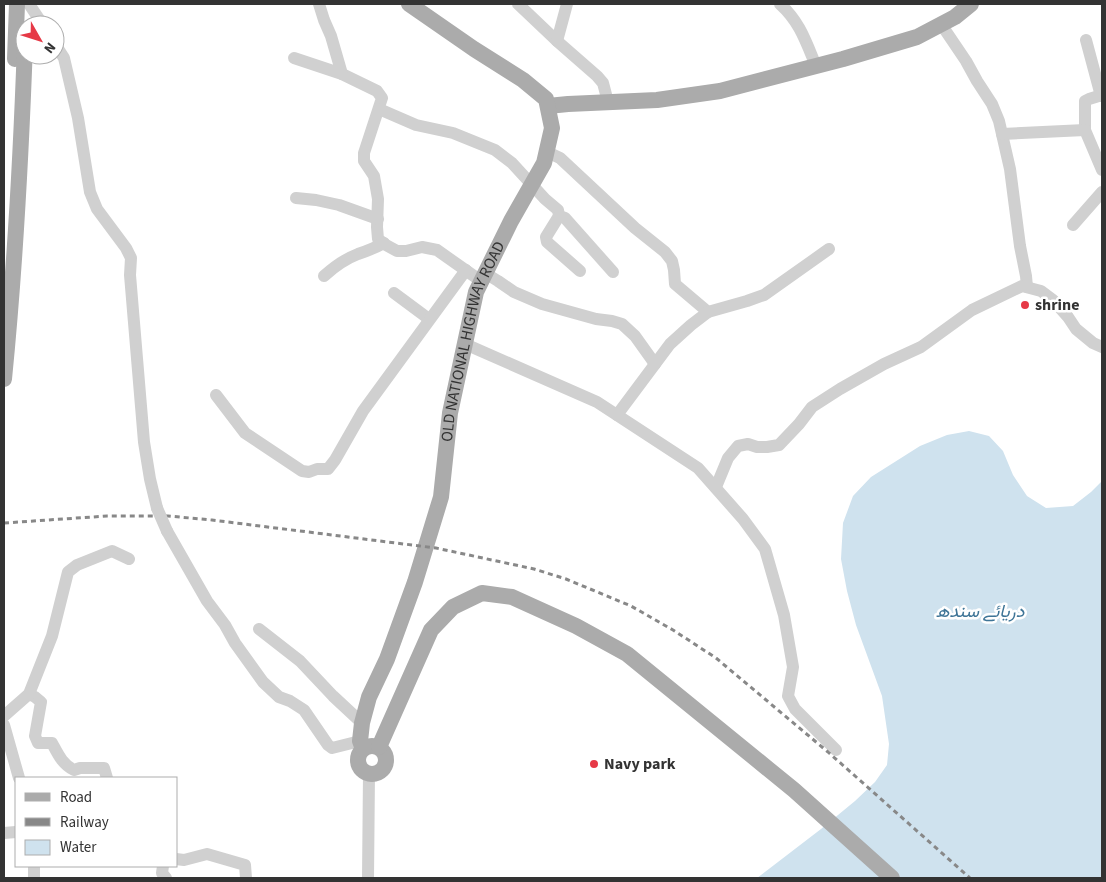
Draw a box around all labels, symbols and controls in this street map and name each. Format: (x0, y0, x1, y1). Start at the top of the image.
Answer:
north arrow (15, 15, 65, 65)
text: N (39, 38, 60, 57)
street label: OLD NATIONAL HIGHWAY ROAD (436, 237, 510, 443)
place label: shrine (1035, 294, 1079, 316)
marker: shrine (1019, 299, 1031, 311)
water label: دریائے سندھ (936, 599, 1025, 624)
place label: Navy park (604, 753, 676, 775)
marker: Navy park (588, 758, 600, 770)
legend (15, 777, 178, 867)
text: Road (60, 787, 92, 808)
text: Railway (60, 812, 109, 833)
text: Water (60, 837, 97, 858)

